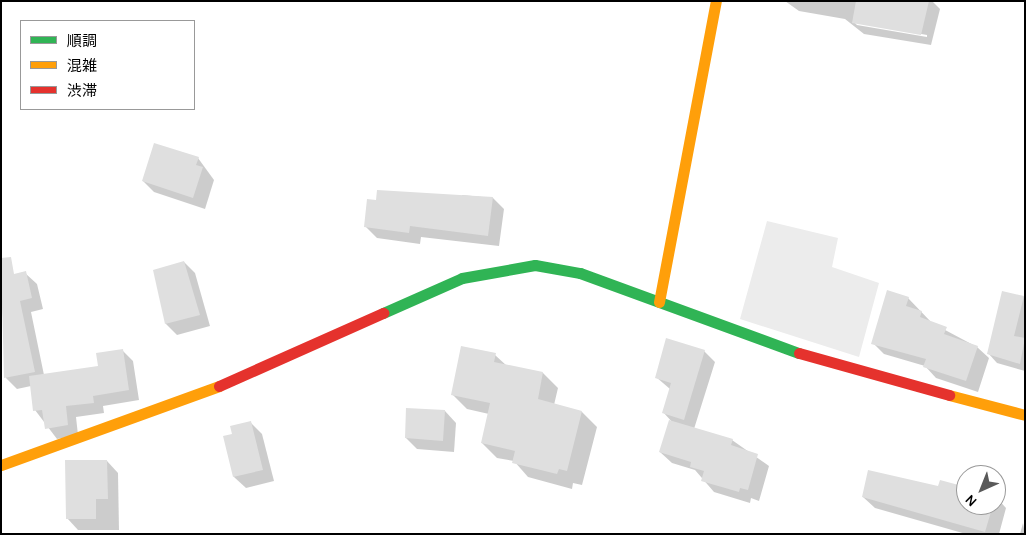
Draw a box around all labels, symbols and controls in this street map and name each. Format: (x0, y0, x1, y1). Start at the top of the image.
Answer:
legend (20, 20, 195, 110)
text: 順調 (67, 32, 97, 50)
text: 混雑 (67, 57, 97, 75)
text: 渋滞 (67, 82, 97, 100)
north arrow (956, 465, 1006, 515)
text: N (961, 491, 980, 510)

